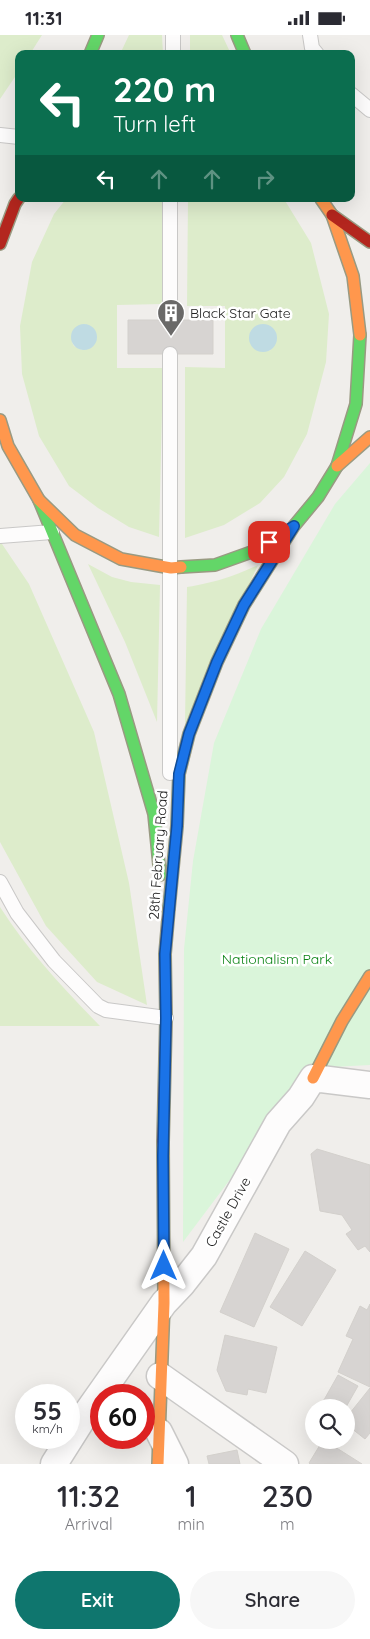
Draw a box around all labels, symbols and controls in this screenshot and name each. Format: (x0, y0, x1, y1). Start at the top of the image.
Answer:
text: 11:31 (25, 6, 63, 30)
text: 220 m (113, 67, 216, 111)
icon: left (30, 70, 95, 135)
text: Turn left (113, 110, 196, 138)
icon: left (92, 165, 120, 193)
icon: ahead (145, 165, 173, 193)
icon: ahead (198, 165, 226, 193)
icon: right (251, 165, 279, 193)
building icon: Black Star Gate (156, 298, 186, 337)
place label: Black Star Gate (190, 304, 291, 322)
pin (248, 521, 290, 563)
icon: arrive (255, 528, 283, 556)
street label: 28th February Road (144, 790, 172, 920)
park label: Nationalism Park (222, 950, 332, 968)
street label: Castle Drive (201, 1174, 255, 1250)
position arrow (137, 1239, 189, 1291)
speed limit sign: 60 (90, 1384, 155, 1449)
text: 55 (33, 1395, 62, 1426)
map controls (305, 1399, 355, 1449)
button: search (305, 1399, 355, 1449)
text: km/h (32, 1421, 63, 1436)
text: 11:32 (57, 1477, 120, 1515)
text: 1 (185, 1477, 197, 1515)
text: 230 (262, 1477, 313, 1515)
text: Arrival (65, 1514, 113, 1534)
text: min (177, 1514, 205, 1534)
text: m (280, 1514, 295, 1534)
button: Exit (15, 1571, 180, 1629)
button: Share (190, 1571, 355, 1629)

